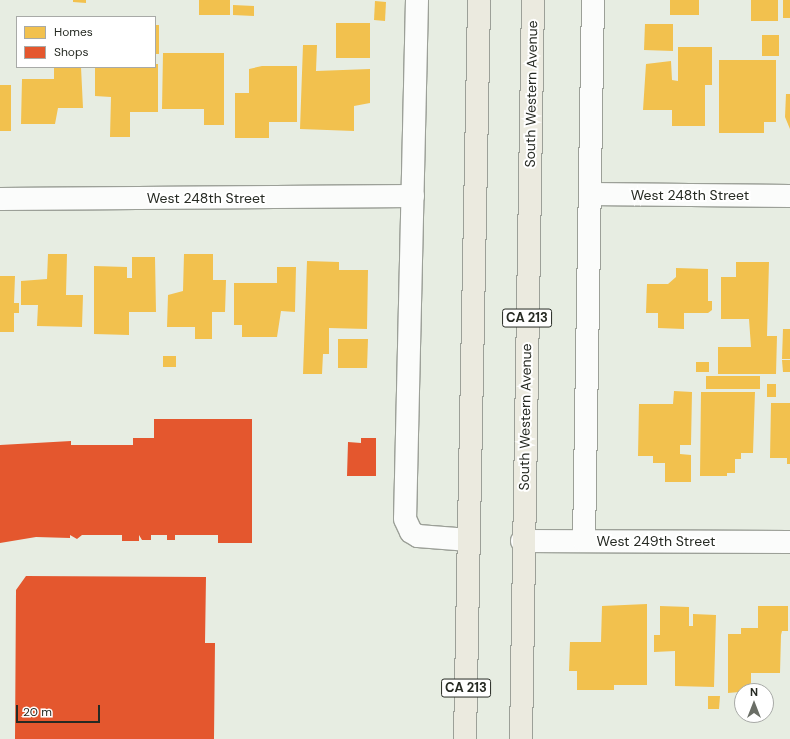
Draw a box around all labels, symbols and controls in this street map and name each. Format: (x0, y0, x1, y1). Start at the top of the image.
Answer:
legend (16, 16, 156, 68)
street label: South Western Avenue (521, 20, 541, 168)
text: Homes (54, 24, 93, 40)
text: Shops (54, 44, 89, 60)
street label: West 248th Street (631, 187, 749, 203)
street label: West 248th Street (147, 190, 265, 206)
road number: CA 213 (502, 307, 552, 329)
street label: South Western Avenue (515, 343, 535, 491)
street label: West 249th Street (597, 533, 715, 549)
road number: CA 213 (441, 677, 491, 699)
north arrow (734, 683, 774, 723)
text: N (750, 685, 758, 699)
scale bar (18, 697, 102, 723)
text: 20 m (23, 704, 52, 720)

